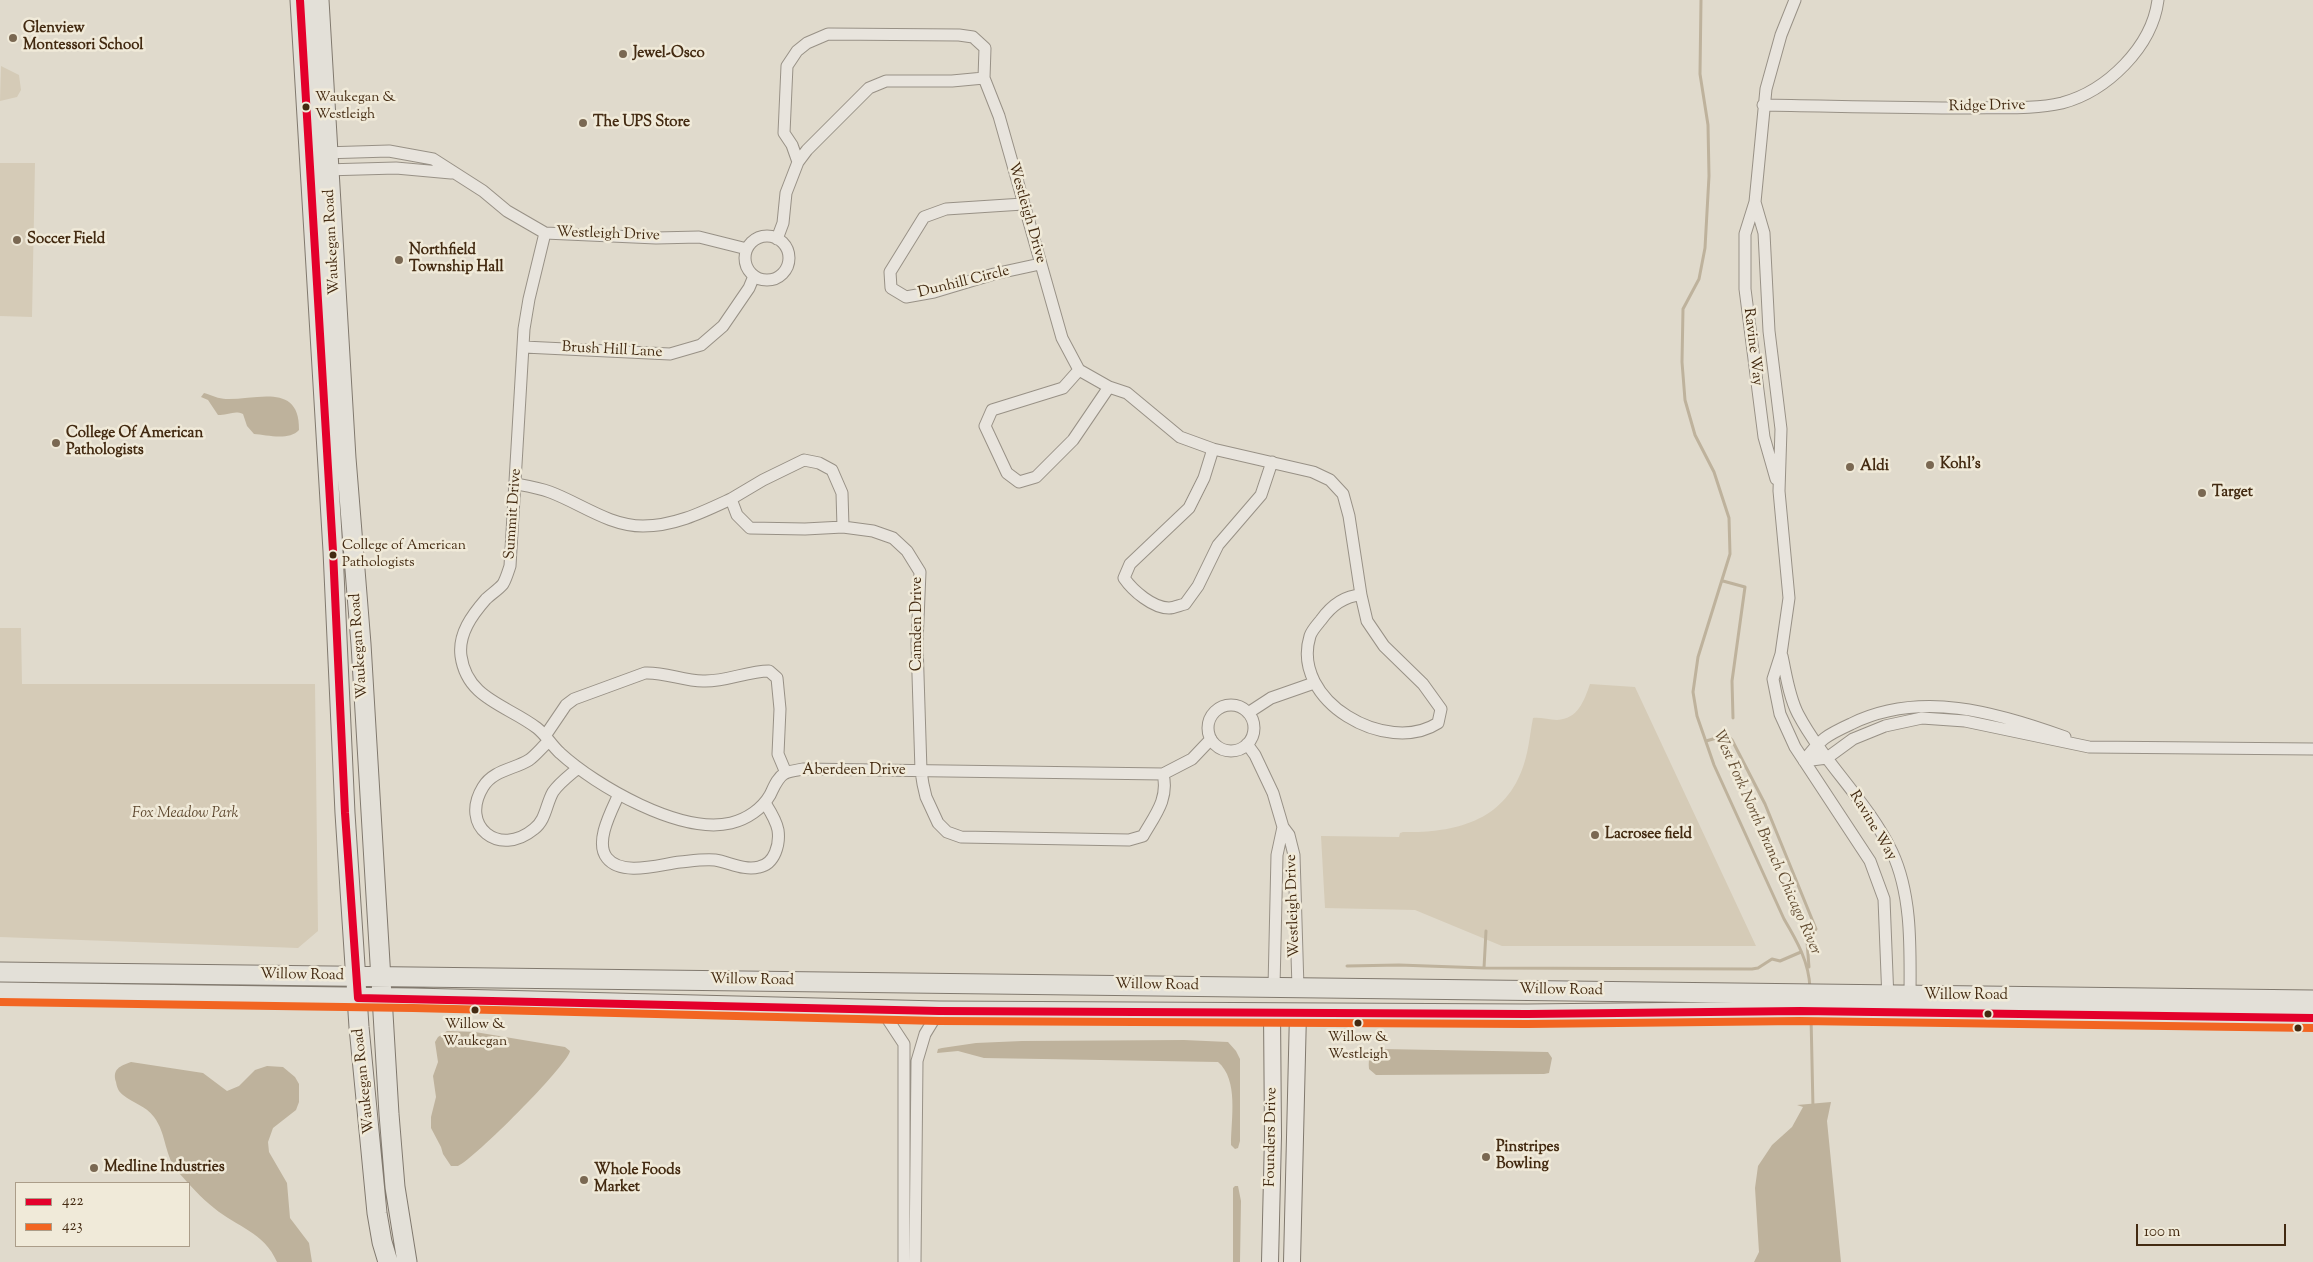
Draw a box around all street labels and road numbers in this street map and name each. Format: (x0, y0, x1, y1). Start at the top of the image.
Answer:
street label: Ridge Drive (1948, 97, 2026, 117)
street label: Westleigh Drive (1003, 161, 1049, 265)
street label: Waukegan Road (321, 189, 345, 295)
street label: Westleigh Drive (556, 224, 660, 246)
street label: Dunhill Circle (916, 263, 1012, 303)
street label: Ravine Way (1738, 307, 1766, 387)
street label: Brush Hill Lane (561, 339, 663, 363)
street label: Summit Drive (502, 468, 526, 560)
street label: Camden Drive (909, 577, 927, 671)
street label: Waukegan Road (347, 592, 373, 700)
street label: Aberdeen Drive (802, 762, 906, 780)
street label: Ravine Way (1844, 788, 1900, 864)
street label: Westleigh Drive (1283, 854, 1305, 958)
street label: Willow Road (260, 966, 344, 986)
street label: Willow Road (710, 971, 794, 991)
street label: Willow Road (1115, 976, 1199, 996)
street label: Willow Road (1519, 981, 1603, 1001)
street label: Willow Road (1924, 987, 2008, 1005)
street label: Waukegan Road (351, 1027, 379, 1135)
street label: Founders Drive (1262, 1087, 1282, 1187)

